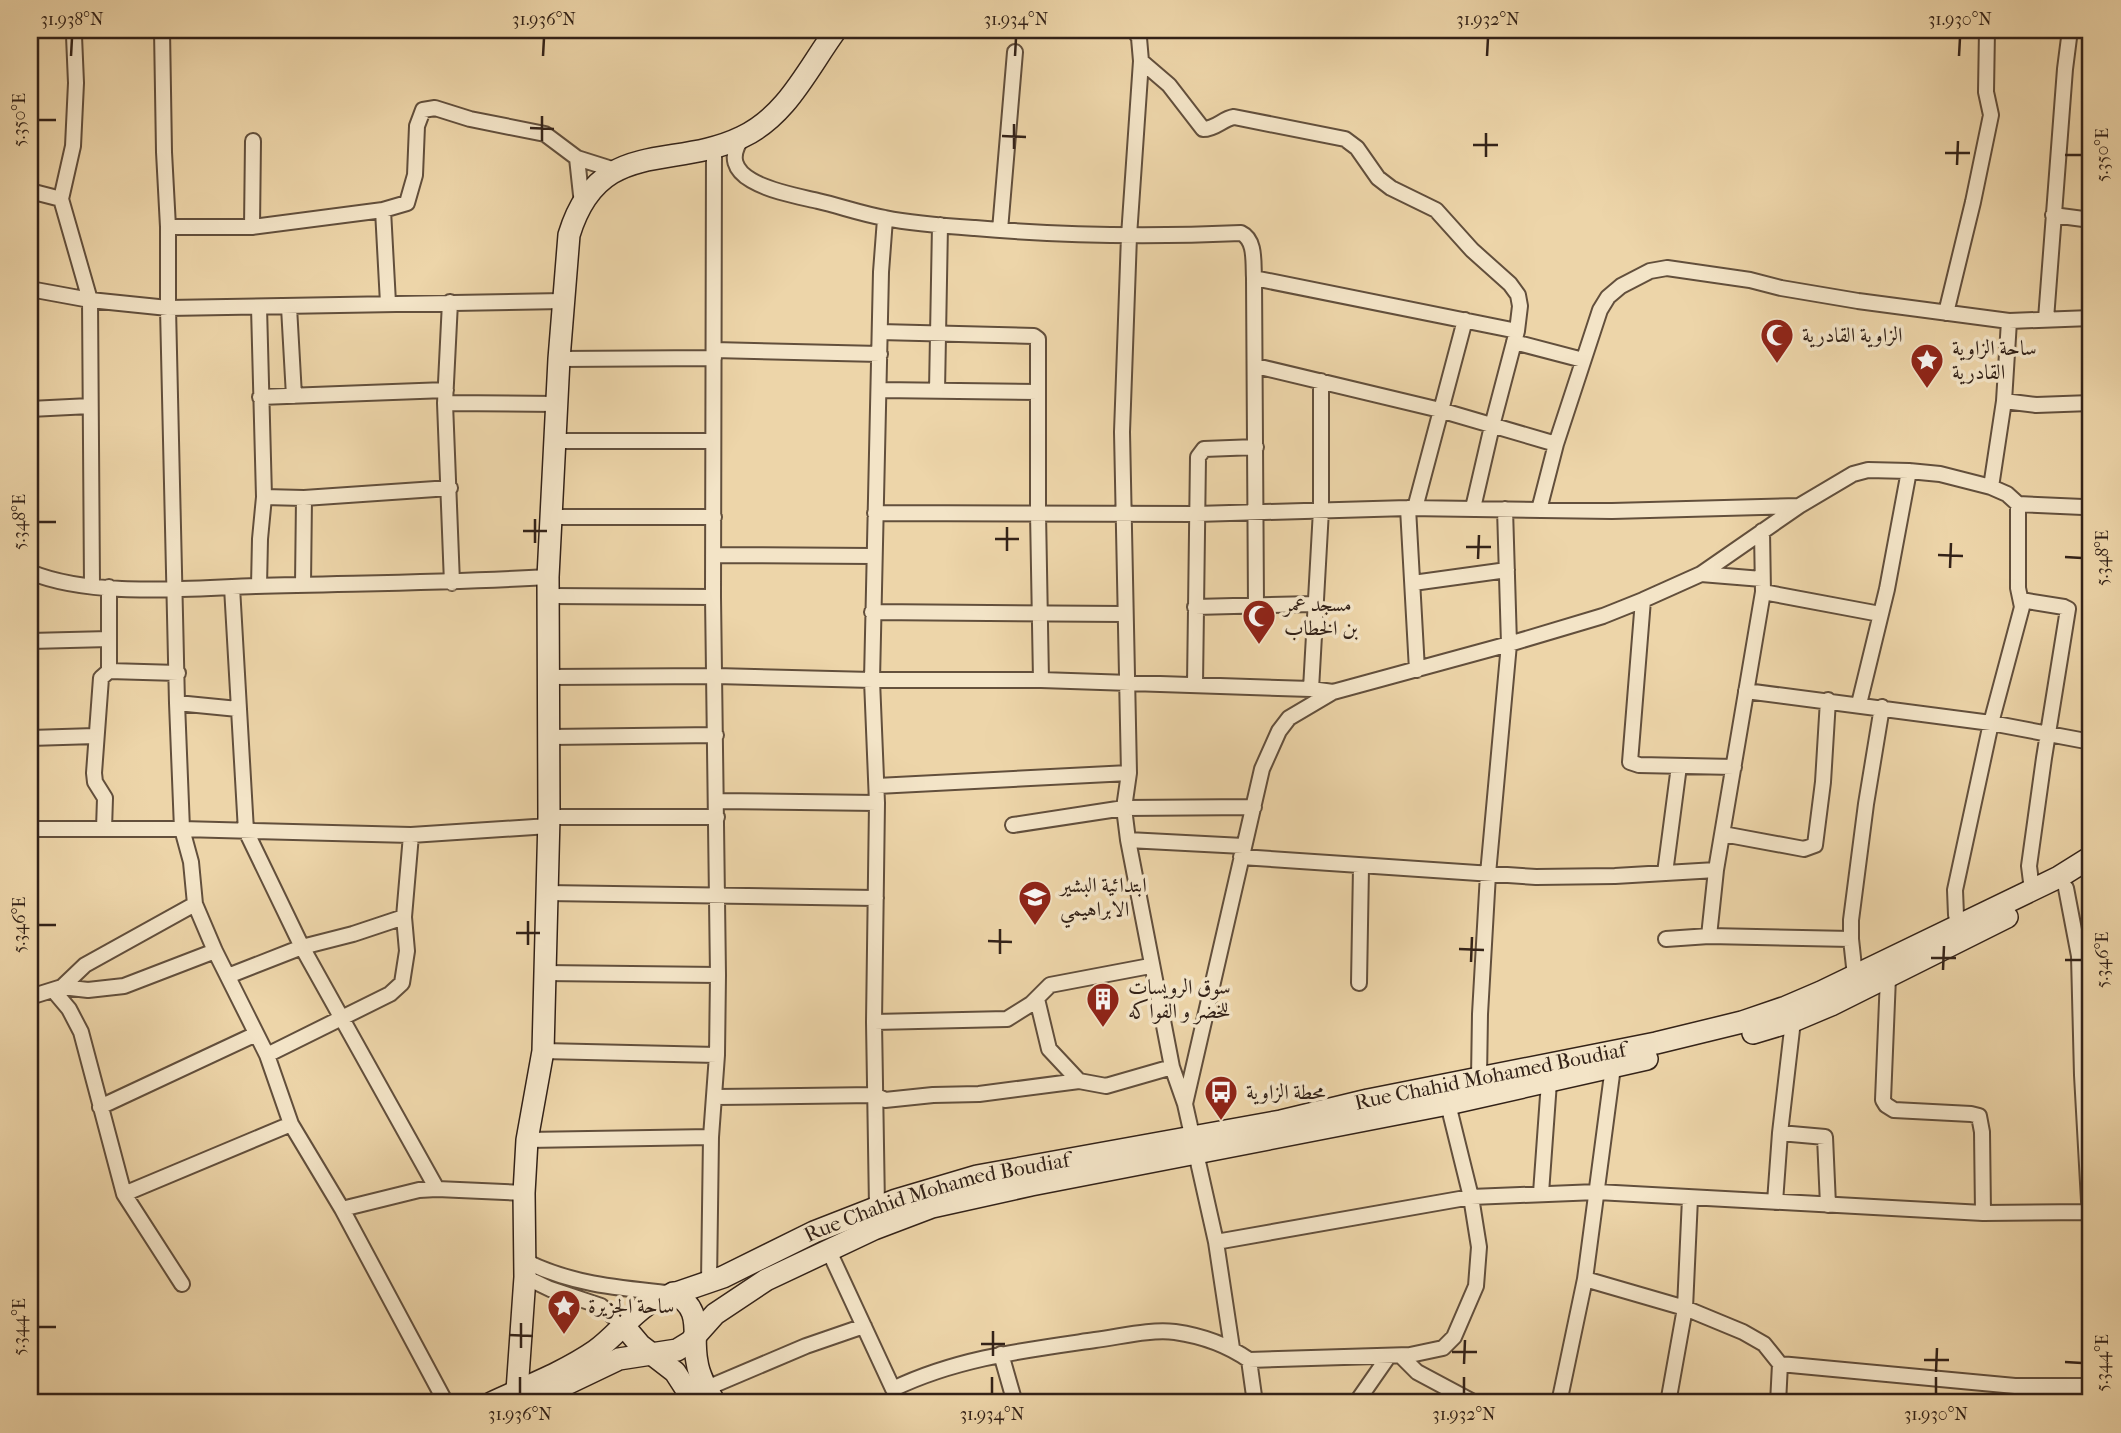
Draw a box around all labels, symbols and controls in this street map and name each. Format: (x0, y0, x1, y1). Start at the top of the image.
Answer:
text: 31.938°N (40, 9, 104, 30)
text: 31.936°N (512, 9, 576, 30)
text: 31.934°N (984, 9, 1049, 30)
text: 31.932°N (1456, 9, 1520, 30)
text: 31.930°N (1928, 9, 1992, 30)
text: 5.350°E (9, 93, 30, 147)
text: 5.350°E (2092, 128, 2113, 182)
mosque icon: الزاوية القادرية (1758, 316, 1796, 365)
place label: الزاوية القادرية (1802, 323, 1903, 348)
place label: ساحة الزاوية القادرية (1952, 336, 2037, 385)
place icon: ساحة الزاوية القادرية (1908, 341, 1946, 390)
text: 5.348°E (9, 494, 30, 550)
text: 5.348°E (2092, 530, 2113, 586)
place label: مسجد عمر بن الخطاب (1282, 592, 1358, 641)
mosque icon: مسجد عمر بن الخطاب (1240, 597, 1278, 646)
place label: ابتدائية البشير الابراهيمي (1058, 873, 1147, 929)
school or university icon: ابتدائية البشير الابراهيمي (1016, 878, 1054, 927)
text: 5.346°E (9, 897, 30, 953)
text: 5.346°E (2092, 932, 2113, 988)
place label: سوق الرويسات للخضر و الفواكه (1128, 975, 1231, 1025)
building icon: سوق الرويسات للخضر و الفواكه (1084, 980, 1122, 1029)
street label: Rue Chahid Mohamed Boudiaf (1352, 1036, 1632, 1115)
bus stop icon: محطة الزاوية (1202, 1073, 1240, 1122)
place label: محطة الزاوية (1246, 1080, 1326, 1105)
street label: Rue Chahid Mohamed Boudiaf (800, 1147, 1076, 1247)
place icon: ساحة الجزيرة (545, 1287, 583, 1336)
place label: ساحة الجزيرة (588, 1294, 674, 1319)
text: 5.344°E (9, 1298, 30, 1356)
text: 5.344°E (2092, 1334, 2113, 1392)
text: 31.936°N (488, 1404, 552, 1425)
text: 31.934°N (960, 1404, 1025, 1425)
text: 31.932°N (1432, 1404, 1496, 1425)
text: 31.930°N (1904, 1404, 1968, 1425)

